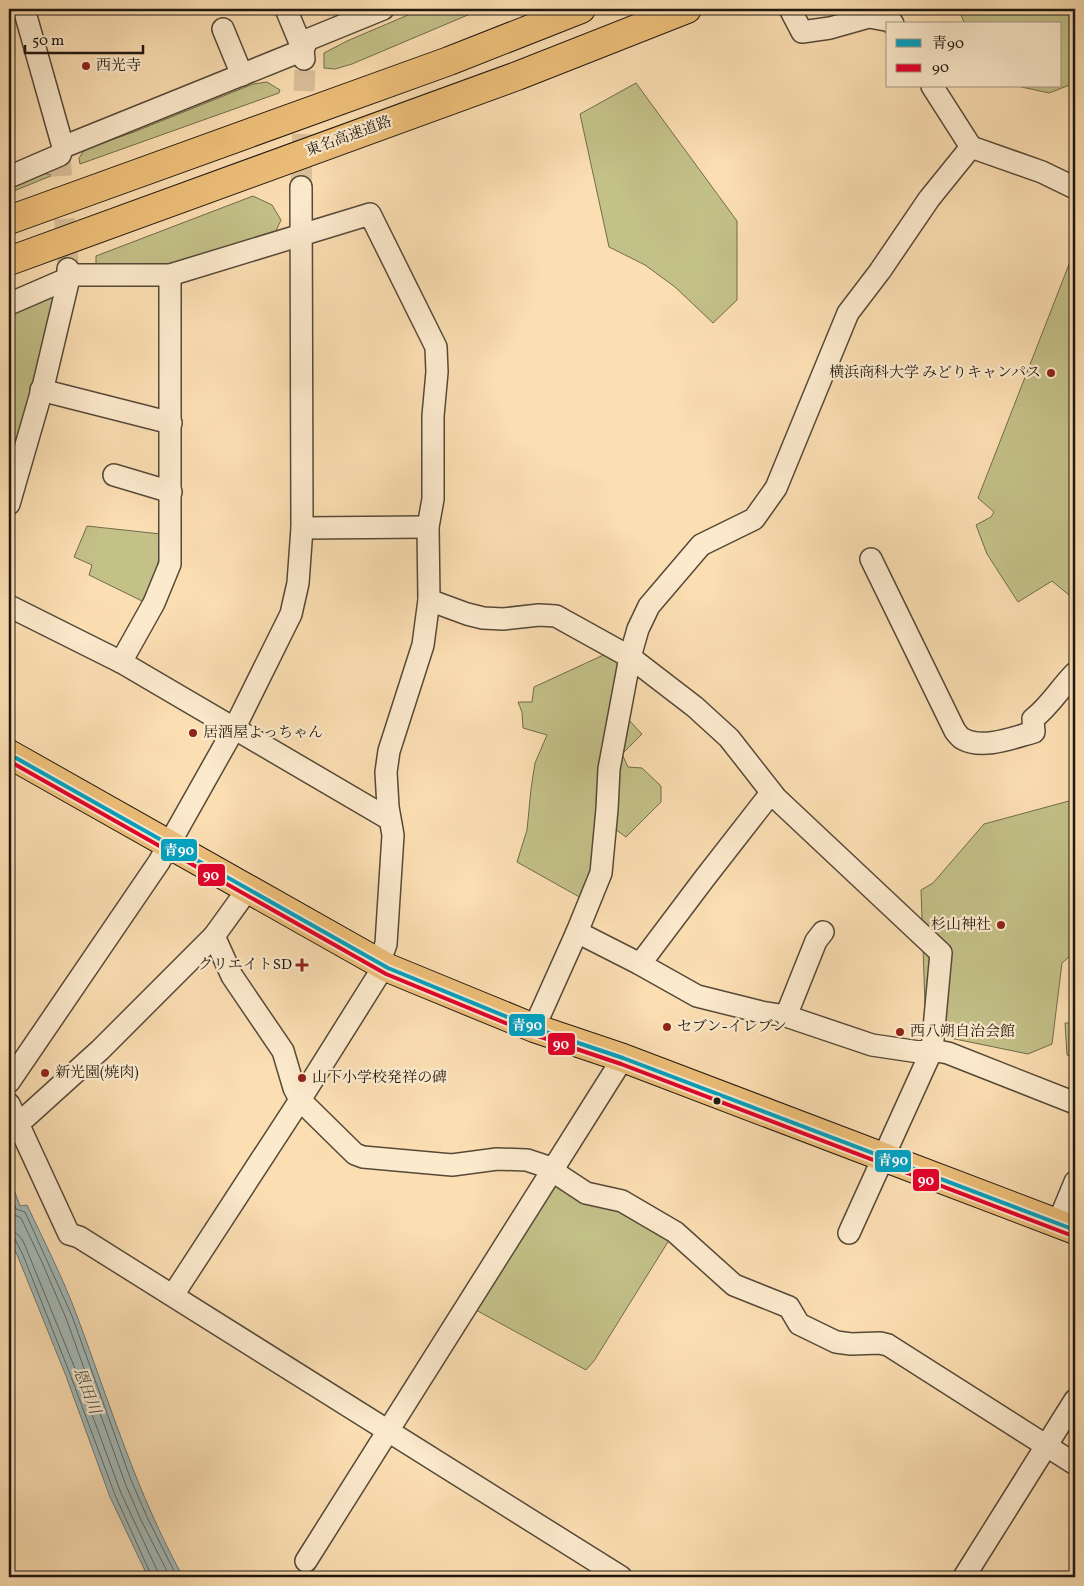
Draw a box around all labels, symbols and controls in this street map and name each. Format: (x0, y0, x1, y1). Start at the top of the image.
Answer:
scale bar (25, 22, 142, 54)
legend (886, 22, 1062, 88)
text: 50 m (32, 31, 64, 52)
text: 青90 (932, 34, 964, 55)
place label: 西光寺 (96, 56, 141, 77)
text: 90 (932, 58, 949, 79)
marker: 西光寺 (80, 60, 92, 72)
street label: 東名高速道路 (303, 112, 395, 162)
place label: 横浜商科大学 みどりキャンパス (829, 363, 1041, 384)
marker: 横浜商科大学 みどりキャンパス (1045, 367, 1057, 379)
place label: 居酒屋よっちゃん (203, 723, 323, 744)
marker: 居酒屋よっちゃん (187, 727, 199, 739)
line badge: 青90 (160, 838, 198, 862)
text: 青90 (164, 842, 195, 861)
line badge: 90 (197, 863, 226, 887)
text: 90 (203, 867, 220, 886)
place label: 杉山神社 (931, 915, 991, 936)
marker: 杉山神社 (995, 919, 1007, 931)
place label: クリエイトSD (198, 955, 292, 976)
marker: クリエイトSD (296, 959, 308, 971)
line badge: 青90 (508, 1013, 546, 1037)
text: 青90 (512, 1017, 543, 1036)
place label: セブン-イレブン (677, 1017, 787, 1038)
marker: セブン-イレブン (661, 1021, 673, 1033)
place label: 西八朔自治会館 (910, 1022, 1015, 1043)
marker: 西八朔自治会館 (894, 1026, 906, 1038)
line badge: 90 (547, 1032, 576, 1056)
text: 90 (553, 1036, 570, 1055)
place label: 新光園(焼肉) (55, 1063, 139, 1084)
marker: 新光園(焼肉) (39, 1067, 51, 1079)
place label: 山下小学校発祥の碑 (312, 1068, 447, 1089)
marker: 山下小学校発祥の碑 (296, 1072, 308, 1084)
unlabelled marker (712, 1096, 722, 1106)
line badge: 青90 (874, 1149, 912, 1173)
text: 青90 (878, 1152, 909, 1171)
line badge: 90 (912, 1168, 940, 1192)
text: 90 (918, 1172, 935, 1191)
water label: 恩田川 (67, 1365, 106, 1419)

